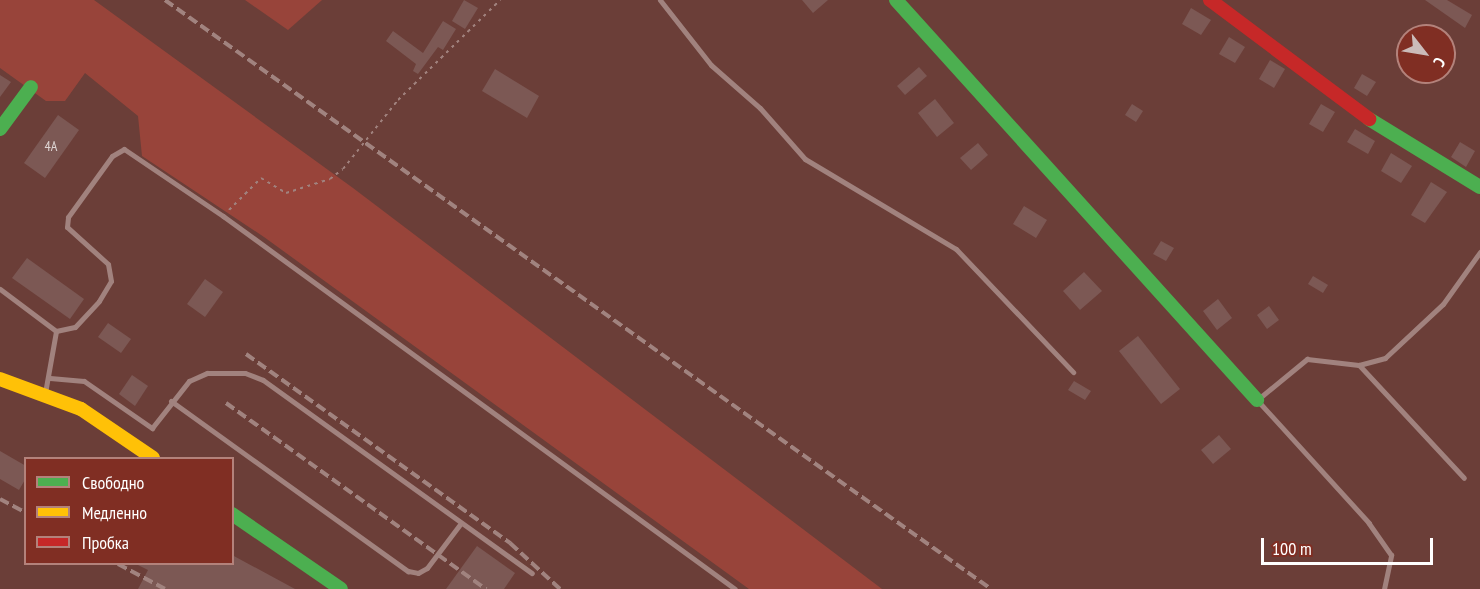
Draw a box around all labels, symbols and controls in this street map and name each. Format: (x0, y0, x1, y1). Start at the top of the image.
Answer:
north arrow (1396, 24, 1456, 84)
text: С (1429, 54, 1450, 71)
house number: 4А (45, 138, 57, 154)
legend (24, 457, 234, 565)
text: Свободно (82, 471, 144, 494)
text: Медленно (82, 501, 147, 524)
scale bar (1264, 526, 1436, 564)
text: Пробка (82, 531, 129, 554)
text: 100 m (1272, 537, 1312, 560)

